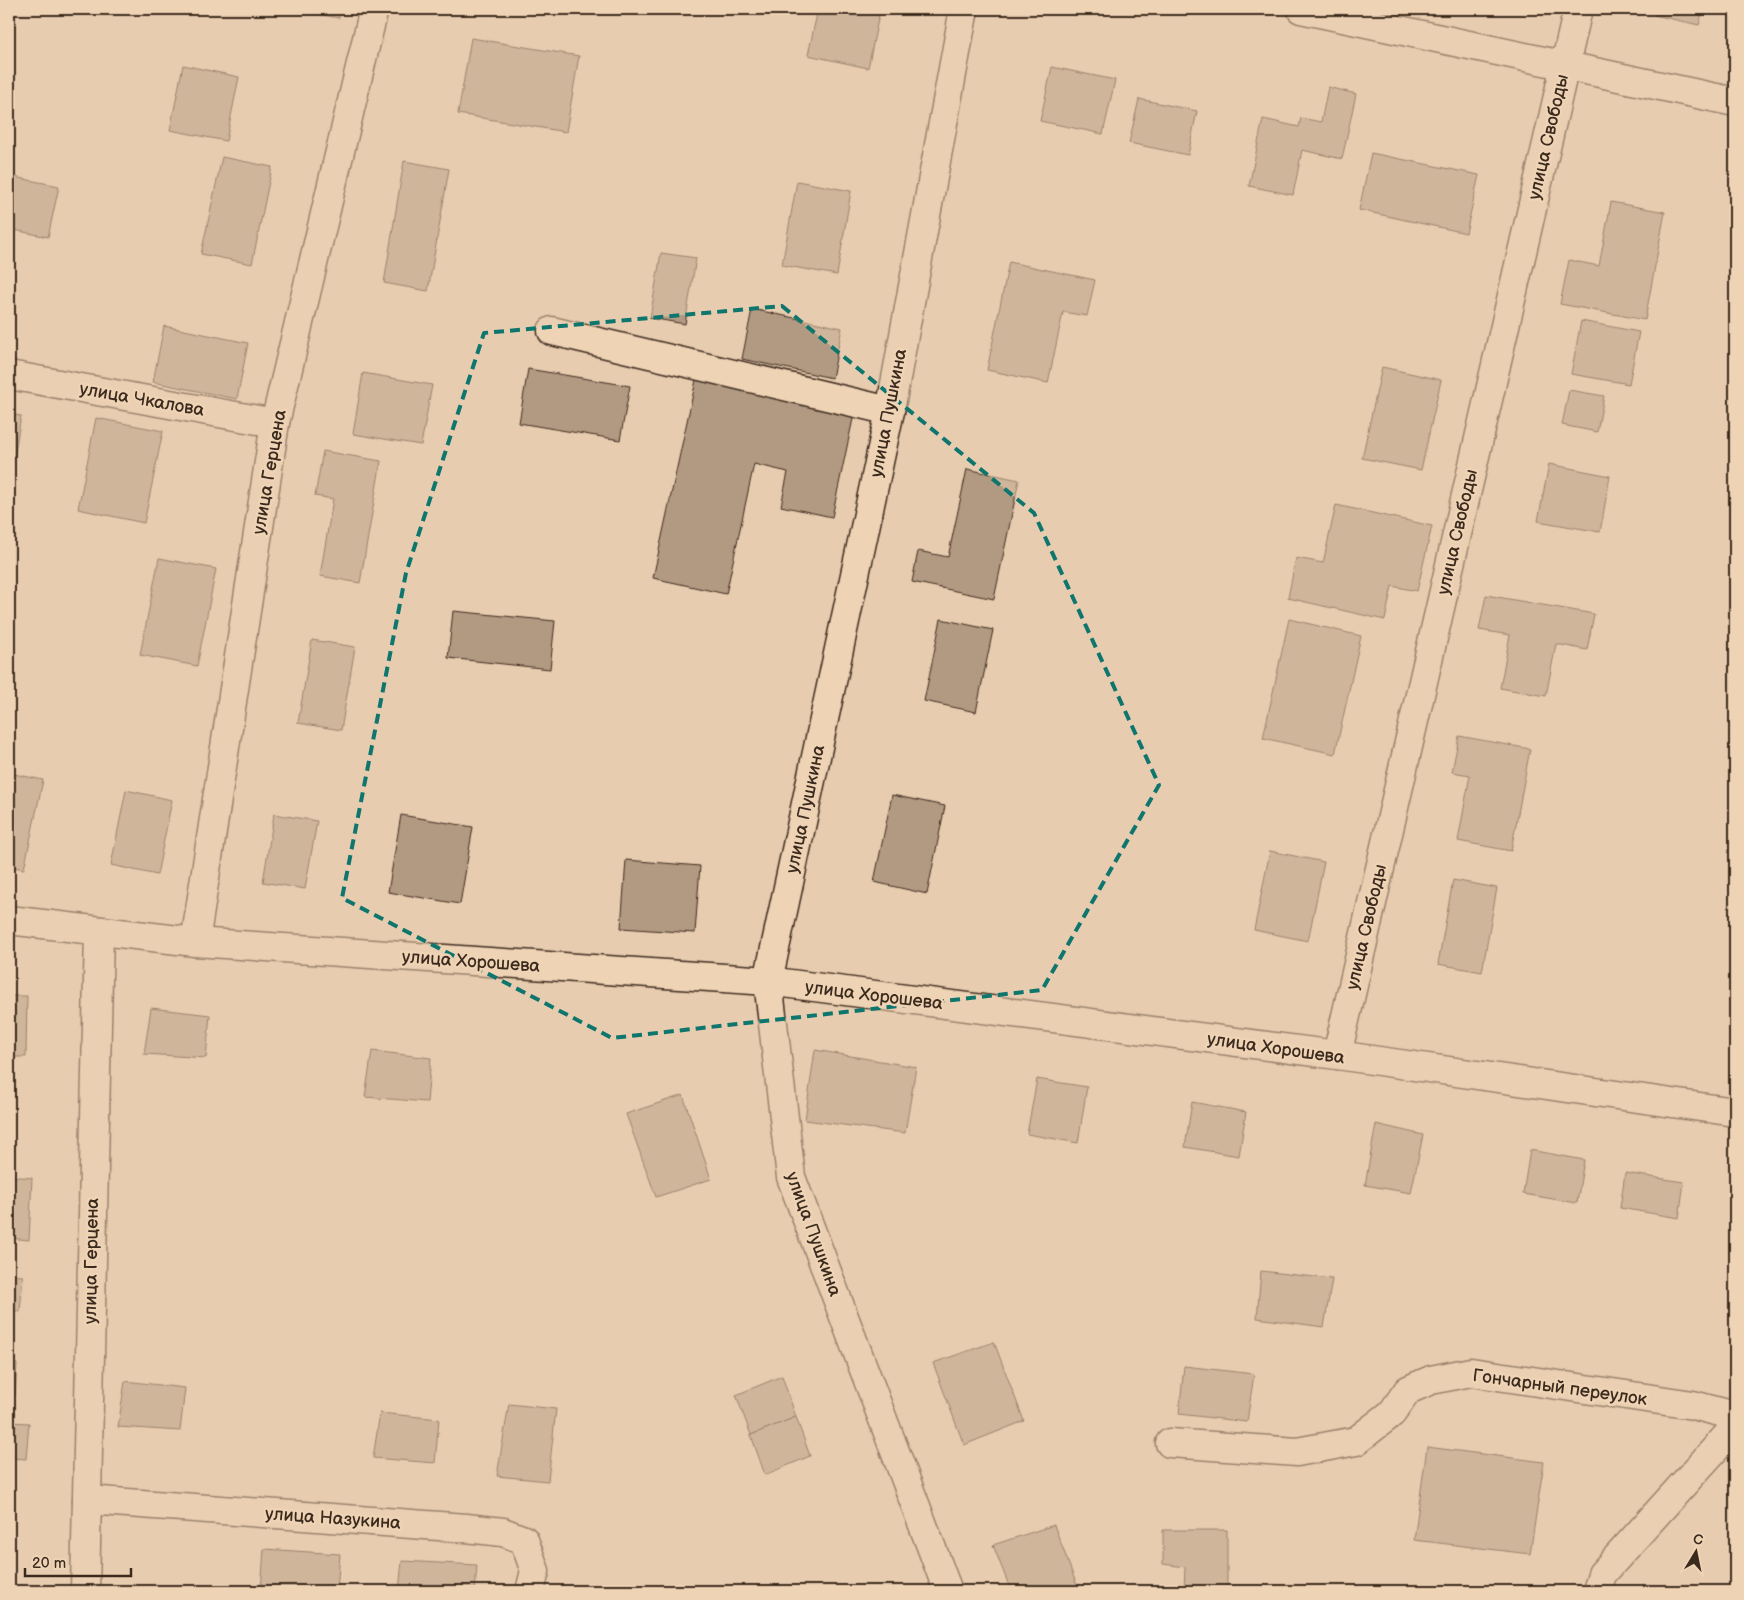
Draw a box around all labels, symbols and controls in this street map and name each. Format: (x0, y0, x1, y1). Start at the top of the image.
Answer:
street label: улица Свободы (1524, 72, 1573, 202)
street label: улица Пушкина (866, 347, 911, 479)
street label: улица Чкалова (78, 378, 206, 421)
street label: улица Герцена (248, 408, 291, 536)
street label: улица Свободы (1433, 467, 1482, 597)
street label: улица Пушкина (782, 743, 829, 875)
street label: улица Свободы (1342, 862, 1391, 992)
street label: улица Хорошева (401, 946, 541, 977)
street label: улица Хорошева (804, 977, 944, 1014)
street label: улица Хорошева (1206, 1028, 1346, 1069)
street label: улица Пушкина (781, 1169, 846, 1300)
street label: улица Герцена (80, 1197, 103, 1324)
street label: Гончарный переулок (1471, 1365, 1649, 1410)
street label: улица Назукина (264, 1503, 402, 1534)
north arrow (1672, 1528, 1722, 1578)
text: С (1692, 1530, 1705, 1549)
scale bar (25, 1545, 131, 1577)
text: 20 m (32, 1554, 66, 1573)

